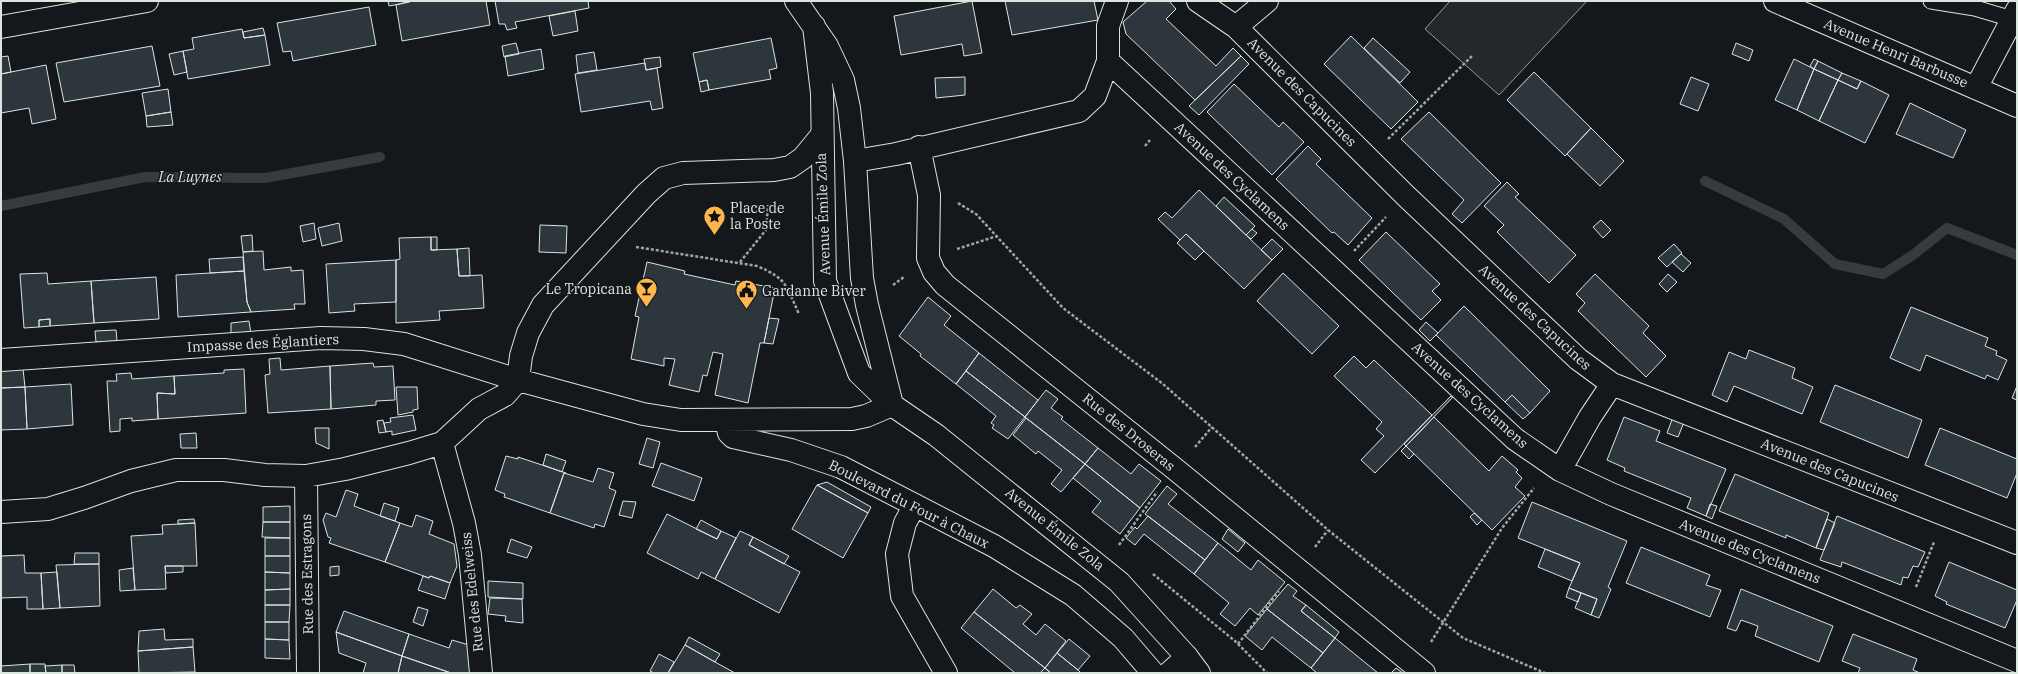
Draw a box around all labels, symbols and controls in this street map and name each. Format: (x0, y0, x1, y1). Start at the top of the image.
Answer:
street label: Avenue Henri Barbusse (1821, 14, 1971, 92)
street label: Avenue des Capucines (1244, 34, 1361, 151)
street label: Avenue des Cyclamens (1171, 118, 1293, 234)
street label: Avenue Émile Zola (811, 152, 834, 276)
water label: La Luynes (157, 167, 222, 186)
place label: Place de la Poste (730, 199, 784, 233)
place icon: Place de la Poste (701, 203, 727, 236)
street label: Avenue des Capucines (1475, 260, 1595, 374)
bar icon: Le Tropicana (634, 276, 660, 309)
public building icon: Gardanne Biver (734, 278, 760, 311)
place label: Le Tropicana (546, 280, 632, 298)
place label: Gardanne Biver (762, 282, 867, 300)
street label: Impasse des Églantiers (187, 329, 340, 356)
street label: Avenue des Cyclamens (1408, 338, 1532, 452)
street label: Rue des Droseras (1079, 389, 1179, 475)
street label: Avenue des Capucines (1758, 434, 1902, 506)
street label: Boulevard du Four à Chaux (826, 456, 993, 552)
street label: Avenue Émile Zola (1002, 483, 1109, 575)
street label: Rue des Estragons (297, 513, 317, 634)
street label: Avenue des Cyclamens (1677, 514, 1823, 588)
street label: Rue des Edelweiss (457, 531, 487, 653)

